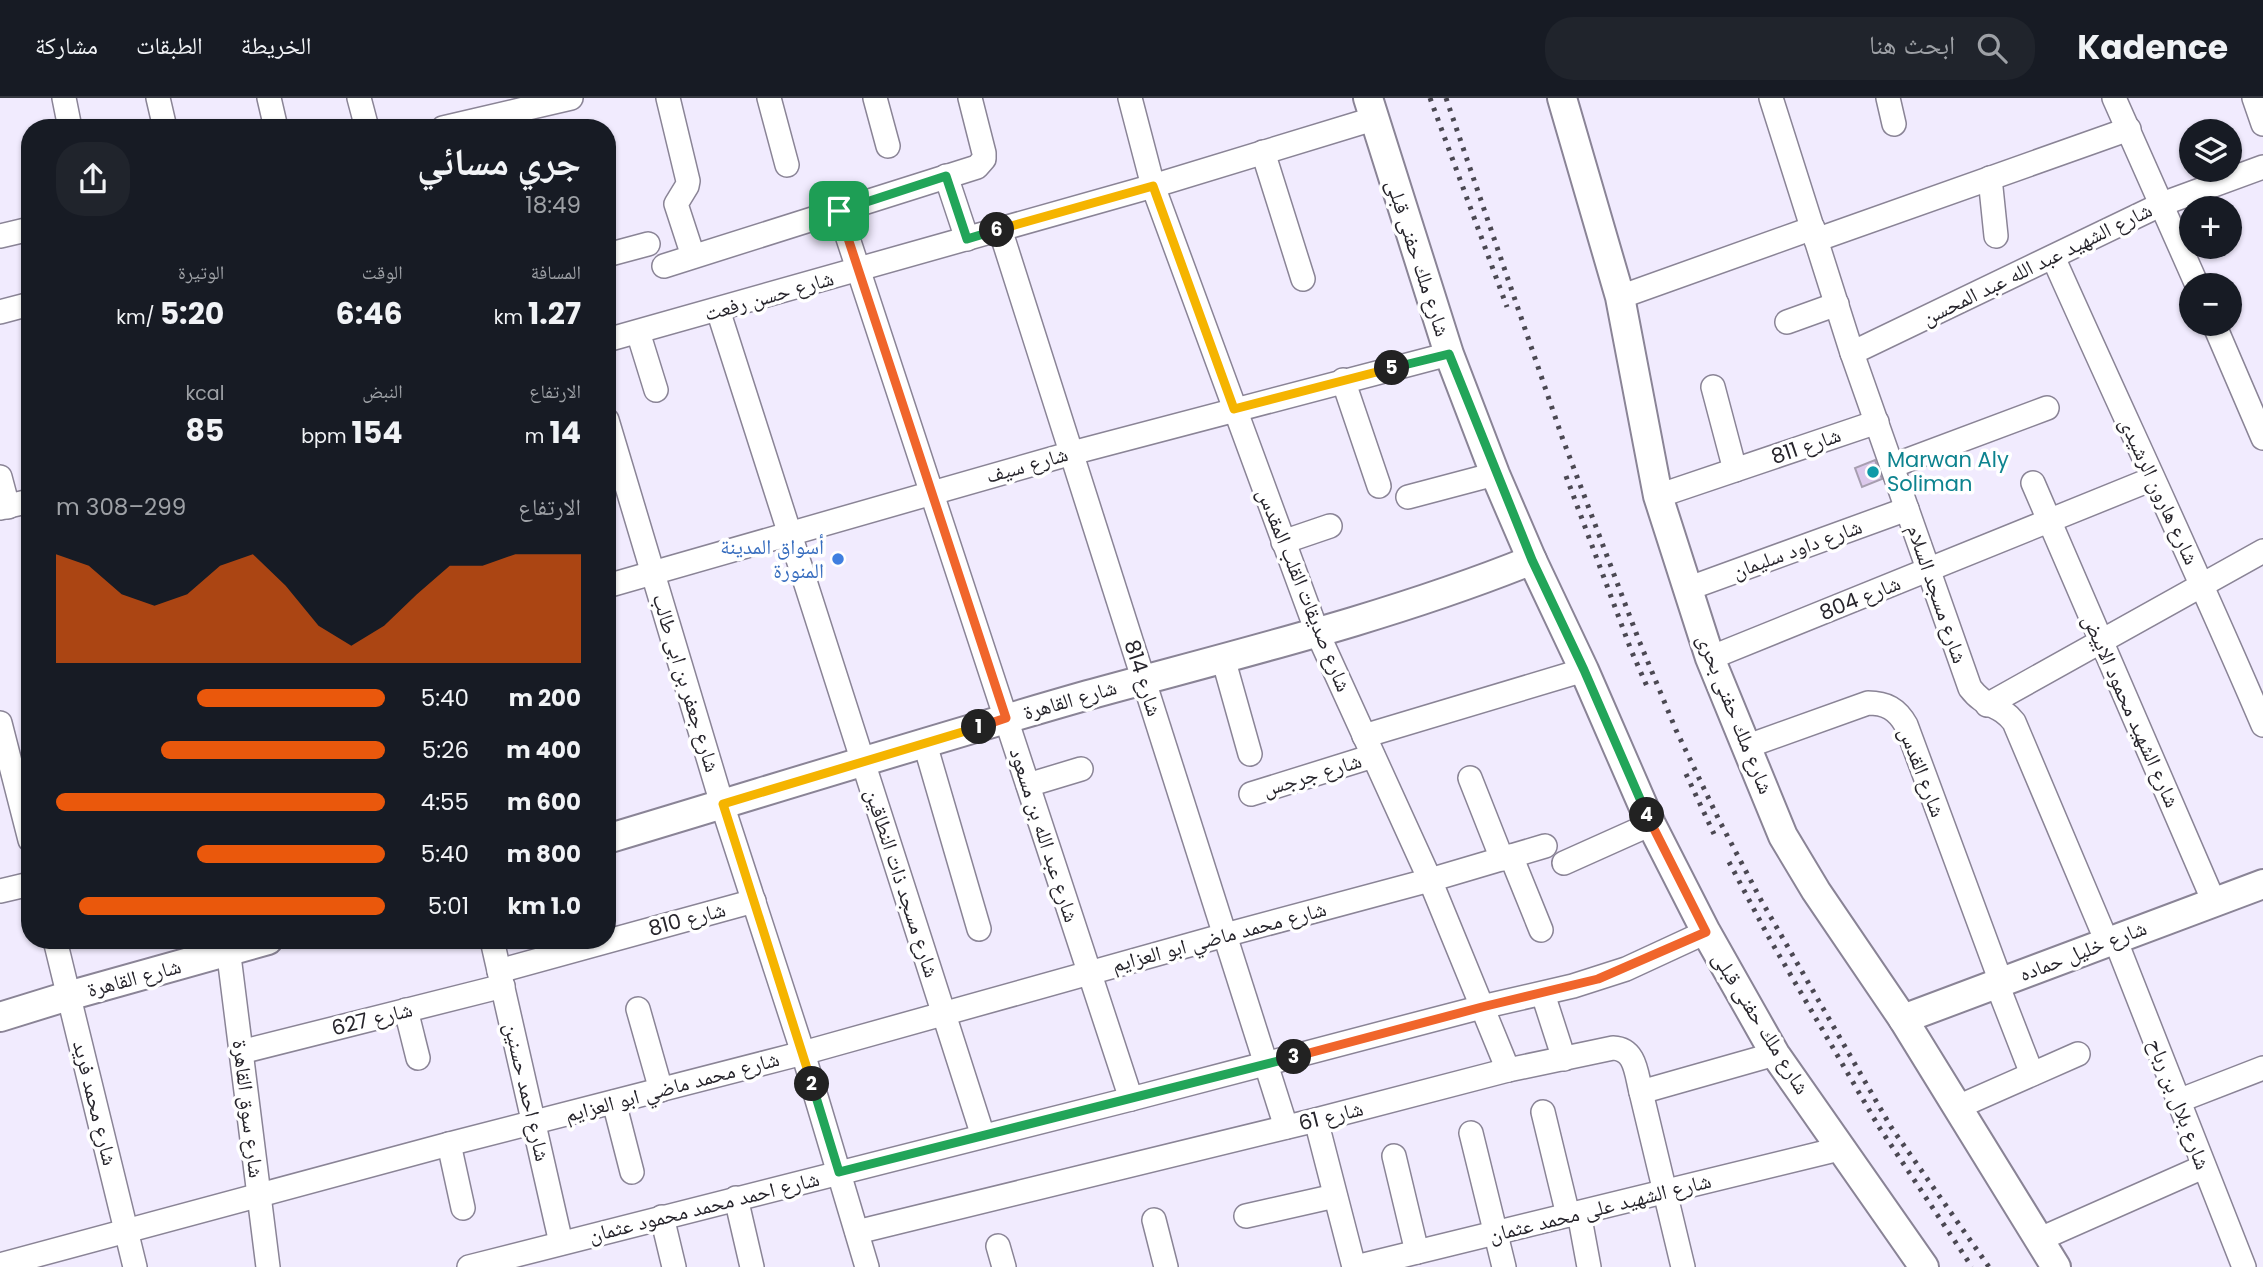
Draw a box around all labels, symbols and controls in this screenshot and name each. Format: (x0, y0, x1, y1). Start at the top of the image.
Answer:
search box (1545, 17, 2035, 80)
text: Kadence (2077, 24, 2228, 71)
text: ابحث هنا (1869, 27, 1955, 63)
text: مشاركة (35, 29, 98, 62)
text: الطبقات (136, 29, 203, 62)
text: الخريطة (241, 29, 311, 62)
icon: search (1973, 29, 2011, 67)
map controls (2179, 119, 2242, 336)
button: layers (2179, 119, 2242, 182)
text: جري مسائي (417, 135, 581, 188)
button: share (56, 142, 130, 216)
street label: شارع ملك حفنى قبلى (1379, 176, 1458, 340)
pin (809, 181, 869, 241)
text: 18:49 (525, 189, 581, 221)
icon: arrive (820, 192, 858, 230)
street label: شارع الشهيد عبد الله عبد المحسن (1917, 195, 2157, 332)
button: + (2179, 196, 2242, 259)
pin: 6 (979, 212, 1014, 248)
text: 6 (990, 216, 1003, 243)
text: الوتيرة (178, 259, 224, 286)
text: الوقت (362, 259, 403, 286)
text: المسافة (531, 259, 581, 286)
street label: شارع حسن رفعت (701, 263, 837, 328)
button: − (2179, 273, 2242, 336)
text: 5:20 (160, 292, 224, 335)
text: 6:46 (336, 292, 403, 335)
text: 1.27 (528, 292, 581, 335)
text: /km (116, 304, 160, 331)
text: km (494, 304, 528, 331)
pin: 5 (1374, 350, 1410, 386)
text: 5 (1385, 354, 1398, 381)
text: النبض (362, 378, 403, 405)
text: الارتفاع (529, 378, 581, 405)
text: kcal (186, 380, 224, 407)
text: 85 (185, 409, 224, 452)
text: 154 (352, 411, 403, 454)
text: 14 (549, 411, 581, 454)
street label: شارع هارون الرشيدى (2113, 412, 2206, 569)
street label: شارع 811 (1767, 420, 1845, 471)
text: bpm (301, 423, 352, 450)
text: m (525, 423, 549, 450)
street label: شارع سيف (982, 439, 1071, 490)
place label: Marwan Aly Soliman (1887, 445, 2009, 498)
marker: Marwan Aly Soliman (1865, 464, 1881, 480)
street label: شارع صديقات القلب المقدس (1250, 484, 1359, 696)
text: 299–308 m (56, 491, 186, 523)
text: الارتفاع (518, 491, 581, 523)
street label: شارع داود سليمان (1728, 512, 1866, 585)
street label: شارع مسجد السلام (1900, 521, 1975, 667)
place label: أسواق المدينة المنورة (720, 532, 824, 585)
marker: أسواق المدينة المنورة (830, 551, 846, 567)
street label: شارع 804 (1815, 568, 1905, 627)
street label: شارع جعفر بن ابى طالب (646, 590, 727, 776)
street label: شارع الشهيد محمود الابيض (2076, 610, 2187, 812)
street label: شارع ملك حفنى بحرى (1690, 629, 1781, 798)
street label: شارع 814 (1118, 636, 1169, 720)
street label: شارع القاهرة (1020, 672, 1120, 727)
text: 5:40 (421, 682, 469, 714)
text: 200 m (509, 682, 581, 714)
pin: 1 (962, 710, 996, 744)
text: 1 (975, 713, 982, 740)
street label: شارع القدس (1892, 723, 1953, 821)
text: 5:26 (422, 734, 469, 766)
text: 400 m (506, 734, 581, 766)
street label: شارع عبد الله بن مسعود (1003, 744, 1086, 926)
street label: شارع جرجس (1259, 746, 1365, 803)
street label: شارع مسجد ذات النطاقين (858, 785, 947, 981)
text: 4:55 (421, 786, 469, 818)
text: 600 m (507, 786, 581, 818)
pin: 4 (1630, 798, 1664, 832)
text: 4 (1640, 801, 1653, 828)
text: 5:40 (421, 838, 469, 870)
text: 800 m (507, 838, 581, 870)
text: 5:01 (428, 890, 469, 922)
text: 1.0 km (507, 890, 581, 922)
street label: شارع 810 (645, 894, 729, 943)
street label: شارع محمد ماضي ابو العزايم (1108, 894, 1330, 981)
street label: شارع خليل حماده (2015, 913, 2151, 988)
street label: شارع ملك حفنى قبلى (1706, 946, 1817, 1100)
street label: شارع القاهرة (84, 951, 184, 1004)
street label: شارع 627 (328, 994, 415, 1043)
street label: شارع احمد حسنين (497, 1020, 558, 1164)
street label: شارع بلال بن رباح (2141, 1034, 2218, 1174)
street label: شارع محمد فريد (66, 1037, 125, 1168)
street label: شارع سوق القاهرة (226, 1038, 271, 1180)
pin: 3 (1276, 1040, 1312, 1074)
text: 3 (1288, 1043, 1299, 1070)
street label: شارع محمد ماضي ابو العزايم (561, 1044, 783, 1131)
pin: 2 (794, 1066, 830, 1102)
text: 2 (806, 1070, 817, 1097)
street label: شارع 61 (1296, 1094, 1366, 1138)
street label: شارع احمد محمد محمود عثمان (586, 1164, 822, 1249)
street label: شارع الشهيد على محمد عثمان (1486, 1166, 1714, 1249)

